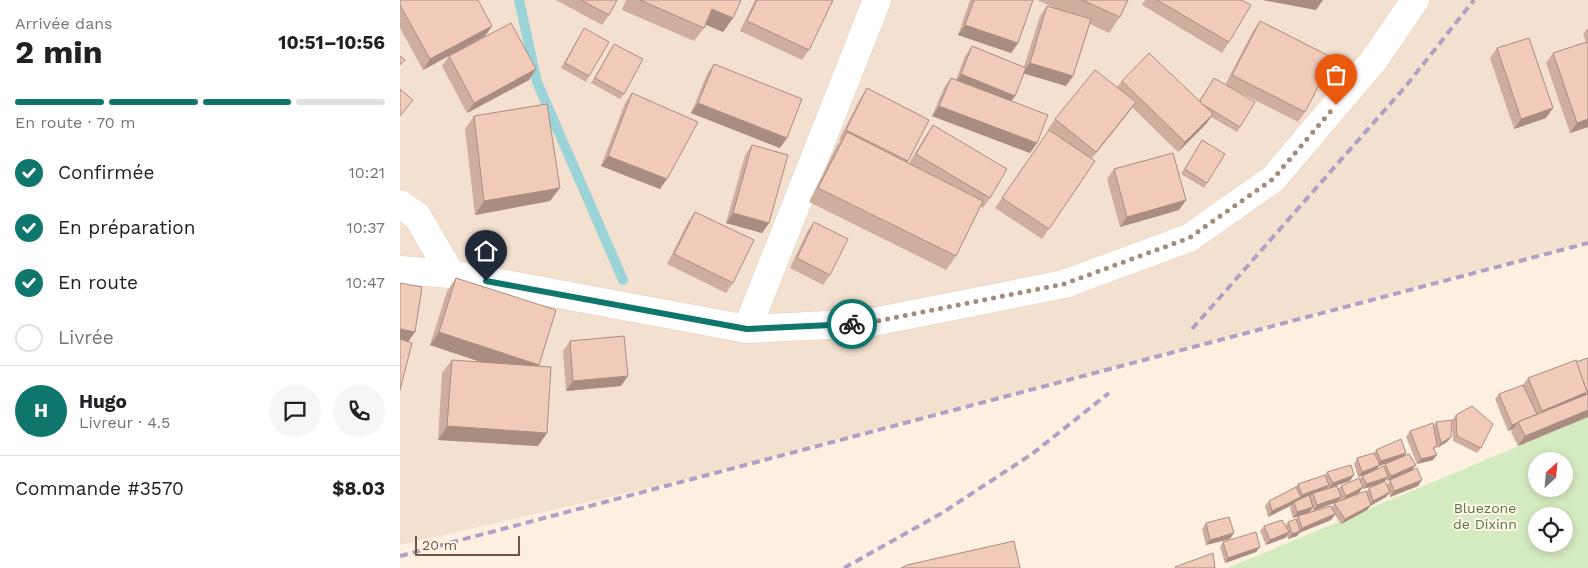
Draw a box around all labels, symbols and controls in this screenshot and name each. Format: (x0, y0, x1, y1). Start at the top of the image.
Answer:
text: Arrivée dans (15, 14, 113, 33)
text: 10:51–10:56 (278, 31, 385, 54)
text: 2 min (15, 33, 103, 71)
pin (1315, 54, 1357, 105)
icon: bag (1322, 61, 1350, 89)
text: En route · 70 m (15, 113, 135, 132)
icon: check (15, 159, 43, 187)
text: Confirmée (58, 161, 154, 184)
text: 10:21 (349, 163, 385, 182)
icon: check (15, 214, 43, 242)
text: En préparation (58, 216, 195, 239)
text: 10:37 (346, 218, 385, 237)
pin (465, 230, 507, 281)
icon: home (472, 237, 500, 265)
icon: check (15, 269, 43, 297)
text: En route (58, 271, 138, 294)
text: 10:47 (346, 273, 385, 292)
courier (827, 299, 877, 349)
icon: bike (838, 310, 866, 338)
text: Livrée (58, 326, 114, 349)
button: chat (269, 385, 321, 437)
button: phone (333, 385, 385, 437)
text: Hugo (79, 390, 127, 413)
text: H (34, 399, 48, 422)
text: Livreur · 4.5 (79, 413, 170, 432)
north arrow (1528, 452, 1572, 498)
map controls (1528, 452, 1573, 552)
text: Commande #3570 (15, 477, 184, 500)
text: $8.03 (332, 477, 385, 500)
park label: Bluezone de Dixinn (1453, 500, 1517, 532)
button: locate (1528, 507, 1573, 552)
scale bar (415, 533, 520, 556)
text: 20 m (422, 537, 457, 553)

